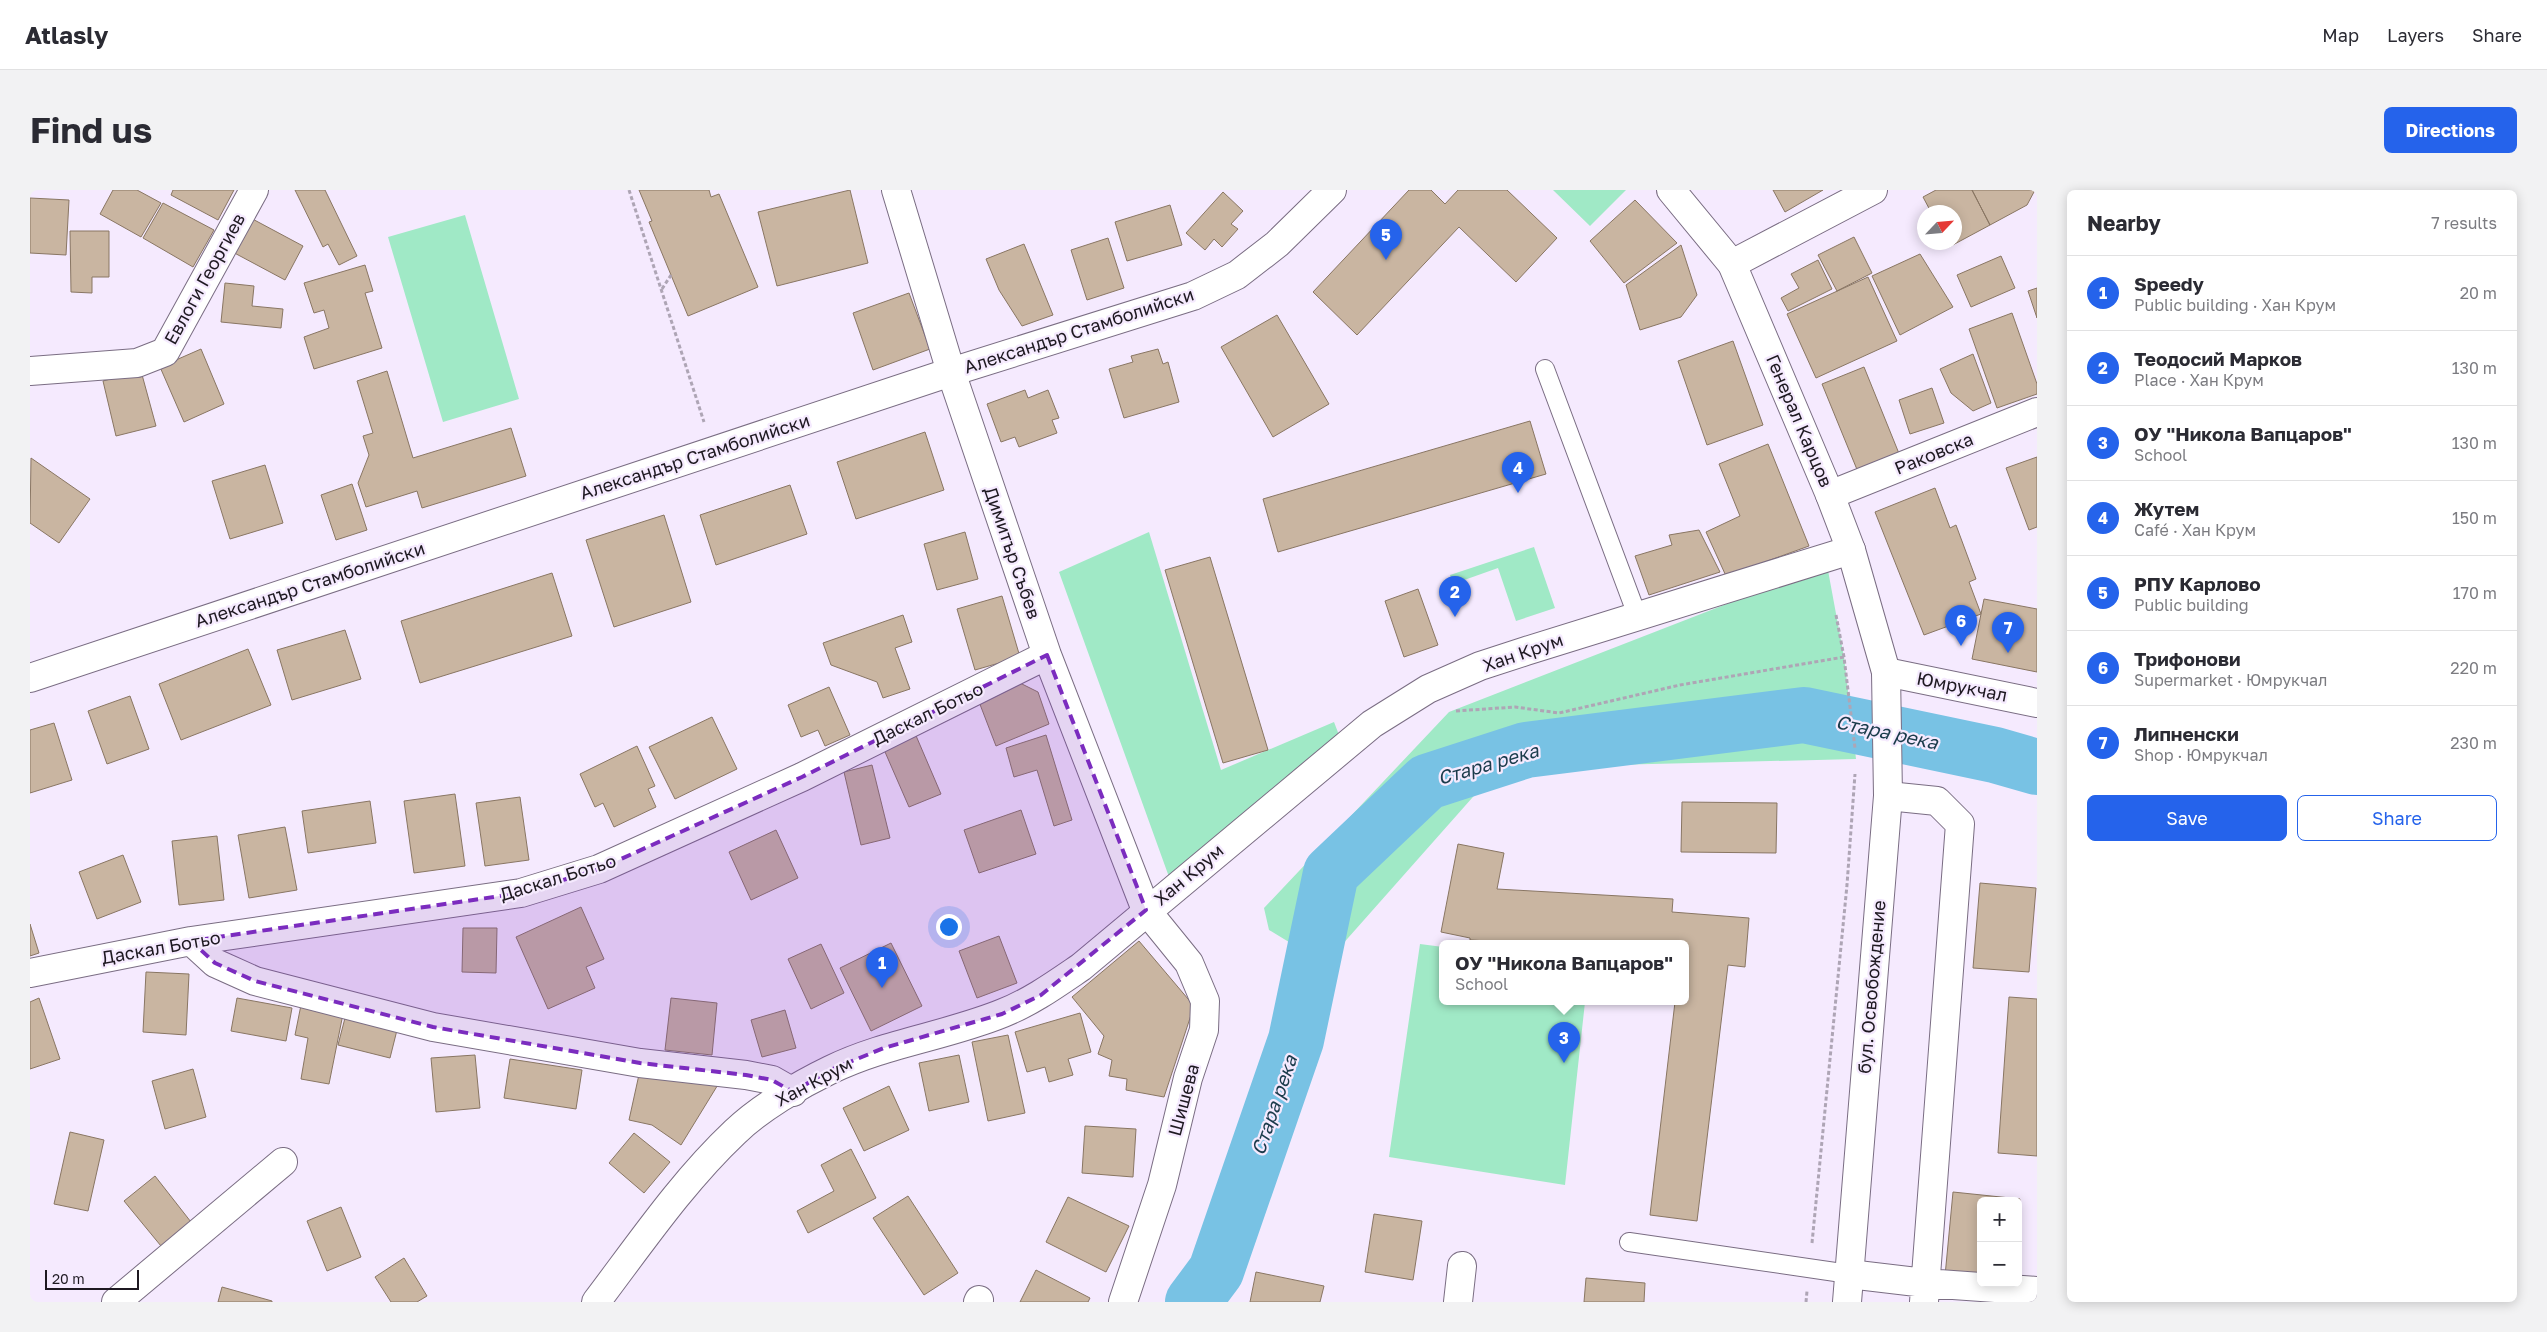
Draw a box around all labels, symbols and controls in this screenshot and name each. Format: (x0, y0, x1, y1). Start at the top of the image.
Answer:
text: Atlasly (25, 20, 108, 49)
text: Map (2322, 24, 2359, 46)
text: Layers (2387, 24, 2444, 46)
text: Share (2472, 24, 2522, 46)
button: Directions (2384, 107, 2517, 153)
text: Find us (30, 109, 152, 151)
north arrow (1917, 205, 1962, 250)
street label: Евлоги Георгиев (159, 209, 249, 348)
text: Nearby (2087, 210, 2161, 236)
text: 7 results (2431, 213, 2497, 233)
pin: 5 (1370, 219, 1402, 260)
text: Speedy (2134, 272, 2204, 295)
street label: Александър Стамболийски (961, 282, 1196, 378)
text: 1 (2099, 283, 2107, 303)
text: 20 m (2460, 283, 2497, 303)
text: Public building · Хан Крум (2134, 295, 2336, 315)
text: Теодосий Марков (2134, 347, 2302, 370)
street label: Генерал Карцов (1762, 351, 1838, 490)
text: 2 (2098, 358, 2108, 378)
text: 130 m (2452, 358, 2497, 378)
text: Place · Хан Крум (2134, 370, 2264, 390)
street label: Александър Стамболийски (577, 408, 812, 504)
text: ОУ "Никола Вапцаров" (2134, 422, 2352, 445)
street label: Раковска (1891, 427, 1976, 479)
text: 3 (2098, 433, 2108, 453)
text: 130 m (2452, 433, 2497, 453)
text: School (2134, 445, 2187, 465)
pin: 4 (1502, 452, 1534, 493)
street label: Димитър Събев (980, 484, 1046, 622)
text: Жутем (2134, 497, 2199, 520)
text: 4 (2098, 508, 2108, 528)
text: 150 m (2452, 508, 2497, 528)
text: Café · Хан Крум (2134, 520, 2256, 540)
street label: Александър Стамболийски (192, 536, 427, 632)
text: РПУ Карлово (2134, 572, 2261, 595)
pin: 2 (1439, 576, 1471, 617)
text: 5 (2098, 583, 2108, 603)
text: 170 m (2453, 583, 2497, 603)
text: Public building (2134, 595, 2249, 615)
pin: 6 (1945, 605, 1977, 646)
pin: 7 (1992, 612, 2024, 653)
street label: Хан Крум (1480, 628, 1566, 676)
text: Трифонови (2134, 647, 2241, 670)
text: 6 (2098, 658, 2108, 678)
text: 220 m (2450, 658, 2497, 678)
street label: Юмрукчал (1915, 666, 2009, 706)
text: Supermarket · Юмрукчал (2134, 670, 2327, 690)
street label: Даскал Ботьо (869, 677, 986, 749)
water label: Стара река (1834, 709, 1942, 754)
text: Липненски (2134, 722, 2239, 745)
text: 7 (2099, 733, 2107, 753)
text: 230 m (2450, 733, 2497, 753)
water label: Стара река (1435, 738, 1542, 789)
text: Shop · Юмрукчал (2134, 745, 2268, 765)
button: Save (2087, 795, 2287, 841)
button: Share (2297, 795, 2497, 841)
street label: Хан Крум (1149, 839, 1227, 910)
street label: Даскал Ботьо (497, 849, 618, 905)
street label: бул. Освобождение (1852, 899, 1890, 1075)
your location (936, 914, 962, 940)
street label: Даскал Ботьо (100, 926, 222, 968)
popup (1439, 940, 1689, 1005)
pin: 1 (866, 947, 898, 988)
text: ОУ "Никола Вапцаров" (1455, 951, 1673, 974)
text: School (1455, 974, 1508, 994)
pin: 3 (1548, 1022, 1580, 1063)
water label: Стара река (1246, 1051, 1302, 1158)
street label: Хан Крум (771, 1052, 856, 1110)
street label: Шишева (1163, 1061, 1203, 1138)
map controls (1977, 1197, 2022, 1287)
button: + (1977, 1197, 2022, 1242)
button: − (1977, 1242, 2022, 1287)
scale bar (45, 1267, 139, 1290)
text: 20 m (52, 1270, 85, 1287)

